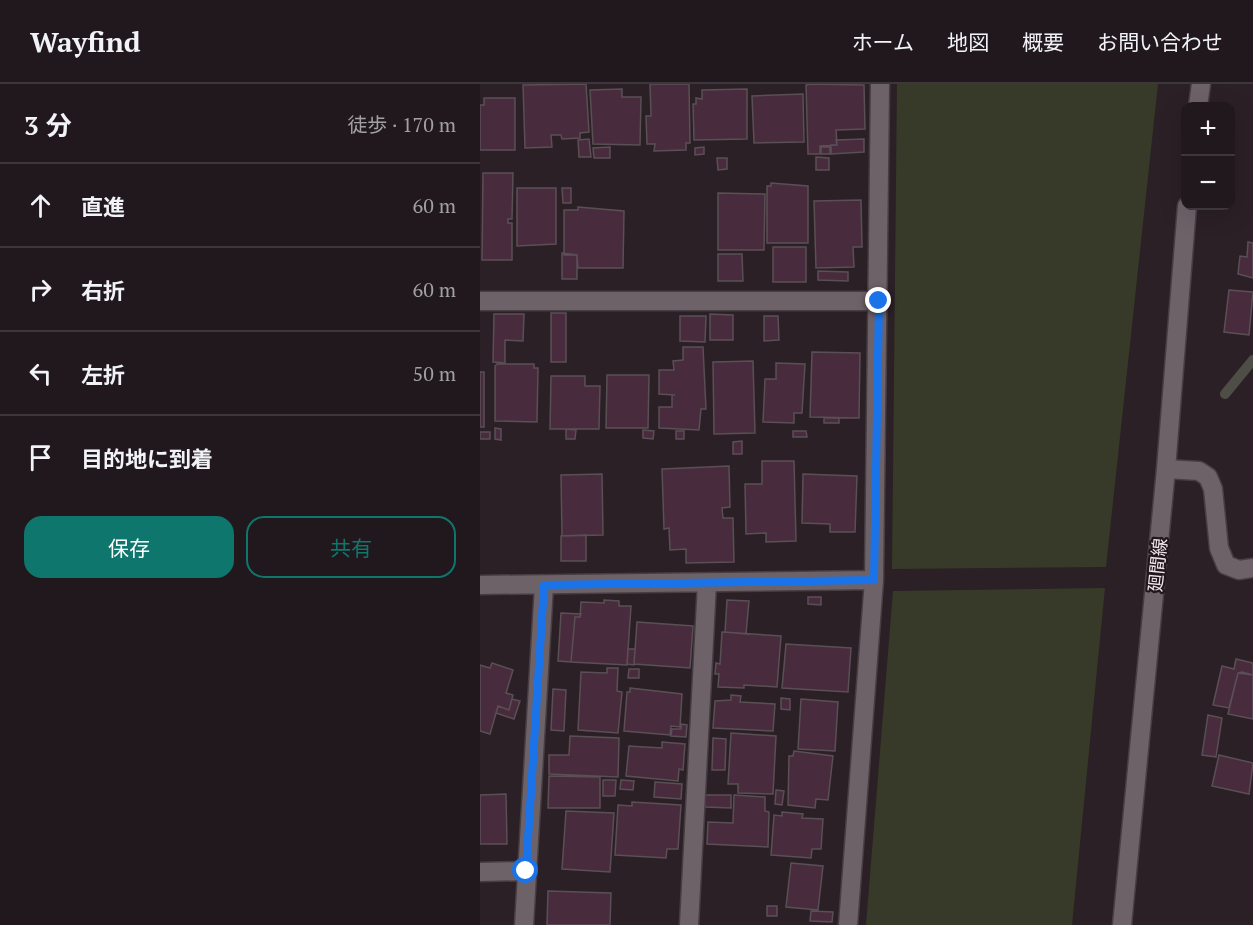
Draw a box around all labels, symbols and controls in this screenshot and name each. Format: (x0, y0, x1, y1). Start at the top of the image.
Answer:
text: Wayfind (30, 23, 141, 60)
text: ホーム (852, 28, 914, 56)
text: 地図 (947, 28, 989, 56)
text: 概要 (1022, 28, 1064, 56)
text: お問い合わせ (1097, 28, 1223, 56)
map controls (1181, 102, 1235, 210)
button: + (1181, 102, 1235, 156)
text: 3 分 (24, 108, 72, 142)
text: 徒歩 · 170 m (347, 111, 456, 138)
button: − (1181, 156, 1235, 210)
icon: ahead (24, 189, 57, 222)
text: 直進 (81, 192, 125, 221)
text: 60 m (413, 192, 456, 219)
icon: right (24, 273, 57, 306)
text: 右折 (81, 276, 125, 305)
text: 60 m (413, 276, 456, 303)
route end (865, 287, 891, 313)
icon: left (24, 357, 57, 390)
text: 左折 (81, 360, 125, 389)
text: 50 m (413, 360, 456, 387)
icon: arrive (24, 441, 57, 474)
text: 目的地に到着 (81, 444, 213, 473)
button: 保存 (24, 516, 234, 578)
button: 共有 (246, 516, 456, 578)
street label: 廻間線 (1142, 537, 1172, 593)
route start (512, 857, 538, 883)

